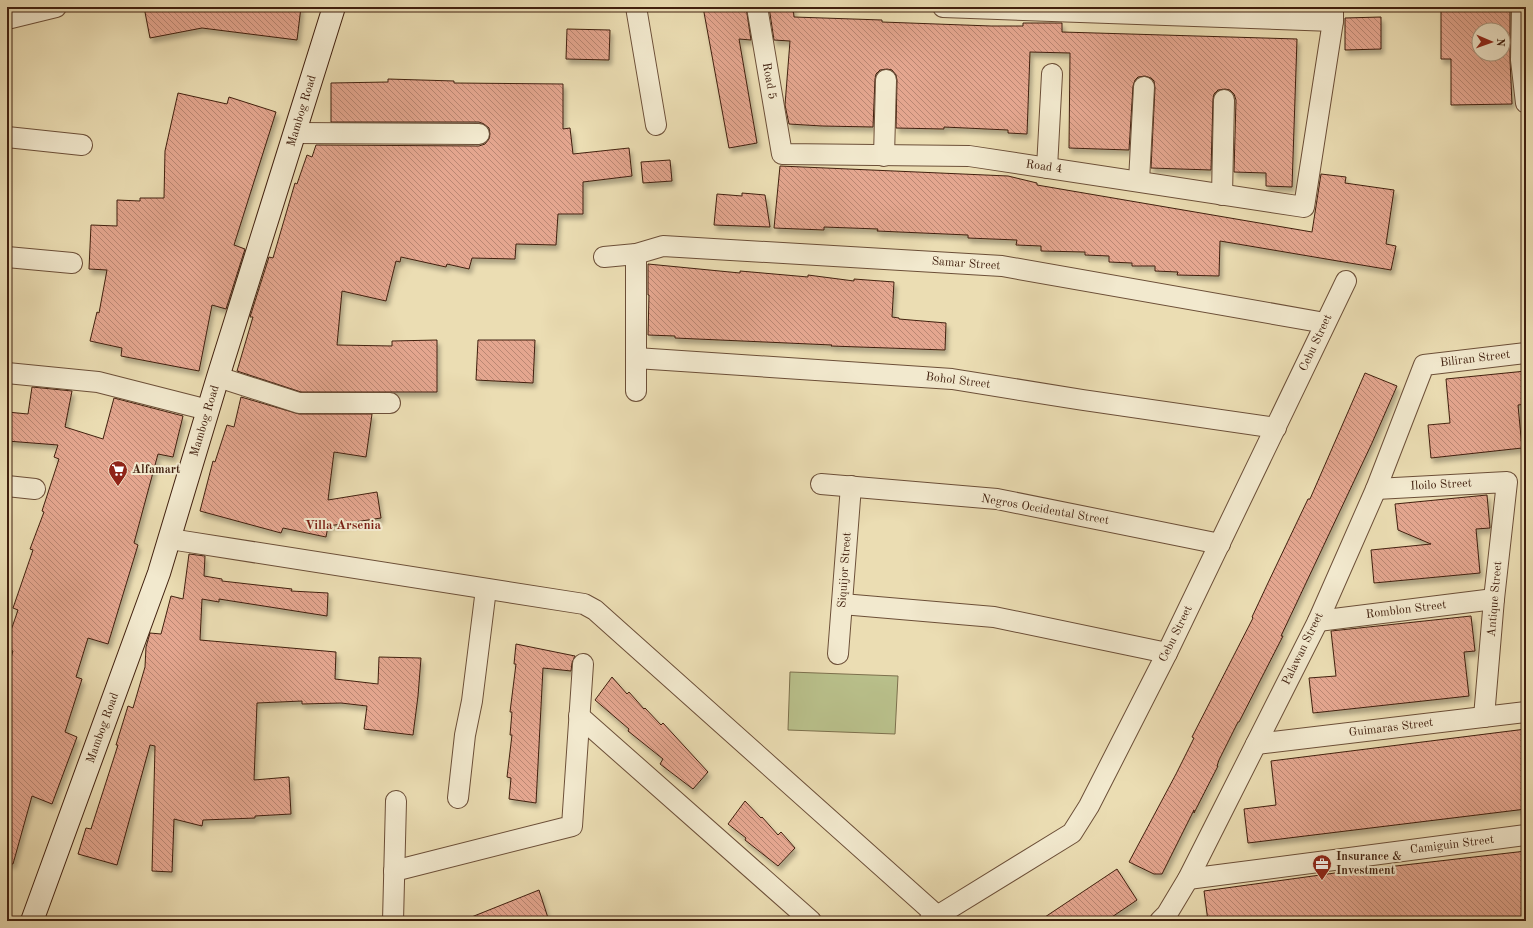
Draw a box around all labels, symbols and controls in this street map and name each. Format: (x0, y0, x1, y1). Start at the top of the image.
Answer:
north arrow (1471, 22, 1511, 62)
text: N (1494, 38, 1505, 47)
street label: Road 5 (760, 62, 779, 100)
street label: Mambog Road (285, 74, 319, 148)
street label: Road 4 (1025, 158, 1063, 176)
street label: Samar Street (931, 256, 1001, 272)
street label: Cebu Street (1298, 313, 1334, 373)
street label: Biliran Street (1439, 349, 1511, 369)
street label: Bohol Street (925, 371, 991, 391)
street label: Mambog Road (188, 384, 222, 458)
supermarket icon: Alfamart (107, 459, 129, 487)
place label: Alfamart (132, 464, 181, 476)
street label: Iloilo Street (1410, 477, 1472, 493)
street label: Negros Occidental Street (980, 493, 1110, 527)
district label: Villa Arsenia (305, 519, 381, 532)
street label: Siquijor Street (836, 532, 854, 608)
street label: Antique Street (1486, 561, 1504, 637)
street label: Romblon Street (1365, 599, 1447, 621)
street label: Cebu Street (1157, 604, 1195, 664)
street label: Palawan Street (1280, 611, 1326, 687)
street label: Mambog Road (85, 691, 121, 765)
street label: Guimaras Street (1348, 717, 1434, 739)
street label: Camiguin Street (1409, 834, 1495, 856)
place label: Insurance & Investment (1336, 851, 1402, 877)
office icon: Insurance & Investment (1311, 853, 1333, 881)

